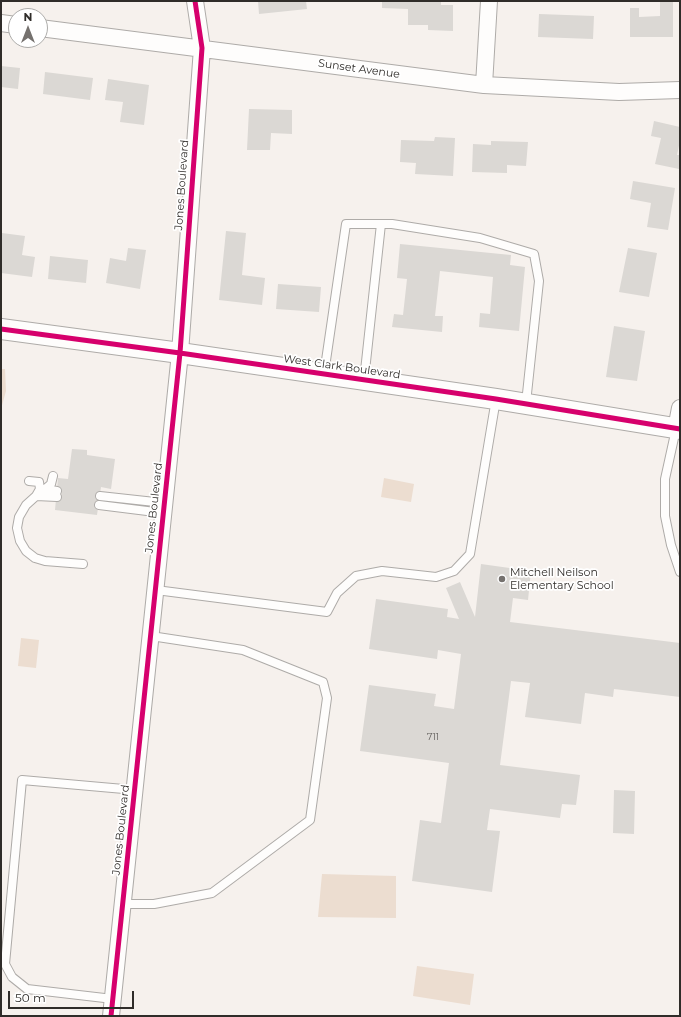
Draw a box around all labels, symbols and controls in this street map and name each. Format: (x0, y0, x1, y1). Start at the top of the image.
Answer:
north arrow (8, 8, 48, 48)
text: N (24, 10, 32, 24)
street label: Sunset Avenue (317, 57, 401, 81)
street label: Jones Boulevard (172, 139, 192, 231)
street label: West Clark Boulevard (283, 352, 401, 382)
street label: Jones Boulevard (143, 462, 165, 554)
place label: Mitchell Neilson Elementary School (510, 566, 614, 592)
marker: Mitchell Neilson Elementary School (497, 574, 507, 584)
house number: 711 (427, 732, 439, 742)
street label: Jones Boulevard (110, 784, 132, 876)
scale bar (10, 983, 136, 1009)
text: 50 m (15, 990, 46, 1005)

